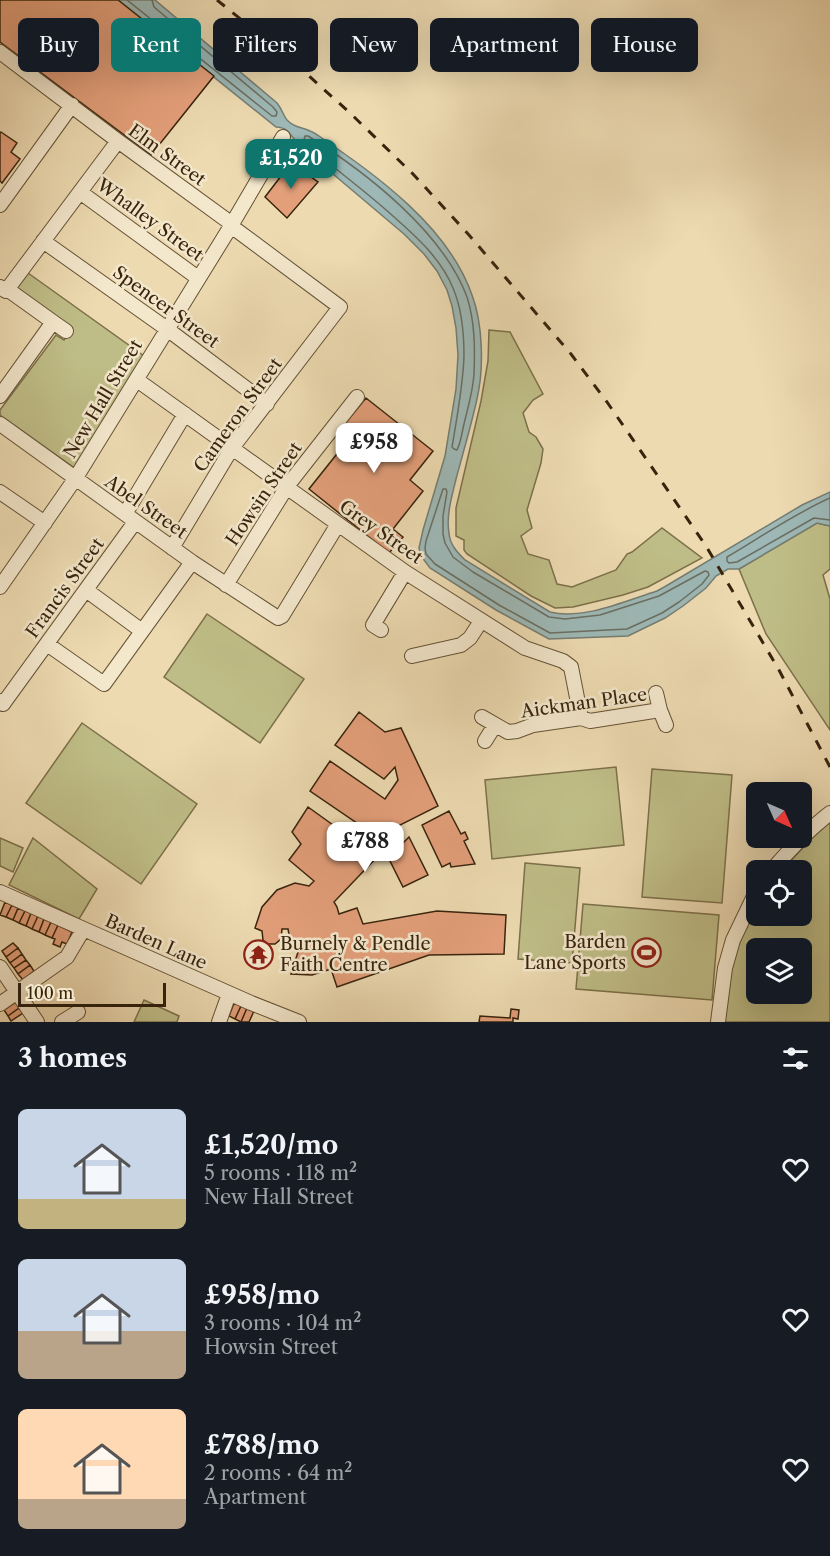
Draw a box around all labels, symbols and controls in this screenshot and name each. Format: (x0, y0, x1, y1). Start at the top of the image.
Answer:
chip: Buy (18, 18, 99, 72)
chip: Rent (111, 18, 201, 72)
chip: Filters (213, 18, 318, 72)
chip: New (330, 18, 418, 72)
chip: Apartment (430, 18, 579, 72)
chip: House (591, 18, 698, 72)
street label: Elm Street (124, 120, 211, 191)
pin: £1,520 (242, 139, 340, 190)
text: £1,520 (259, 146, 323, 170)
street label: Whalley Street (92, 173, 208, 266)
street label: Spencer Street (109, 261, 224, 353)
street label: New Hall Street (59, 335, 147, 462)
street label: Cameron Street (189, 353, 287, 476)
pin: £958 (338, 423, 410, 474)
text: £958 (350, 430, 398, 454)
street label: Howsin Street (221, 437, 307, 550)
street label: Abel Street (100, 470, 192, 544)
street label: Grey Street (335, 495, 427, 569)
street label: Francis Street (21, 533, 109, 642)
street label: Aickman Place (518, 683, 649, 723)
north arrow (746, 782, 812, 848)
map controls (746, 782, 812, 1004)
pin: £788 (329, 822, 401, 873)
text: £788 (341, 829, 389, 853)
button: locate (746, 860, 812, 926)
street label: Barden Lane (102, 910, 210, 974)
place label: Barden Lane Sports (524, 931, 626, 974)
place label: Burnely & Pendle Faith Centre (280, 933, 431, 976)
sports icon: Barden Lane Sports (631, 936, 663, 968)
temple icon: Burnely & Pendle Faith Centre (243, 938, 275, 970)
button: layers (746, 938, 812, 1004)
scale bar (18, 980, 166, 1007)
text: 100 m (27, 983, 73, 1003)
text: 3 homes (18, 1042, 127, 1074)
icon: filters (779, 1042, 812, 1075)
text: £1,520/mo (204, 1129, 338, 1161)
icon: home (66, 1133, 138, 1205)
icon: heart (779, 1153, 812, 1186)
text: 5 rooms · 118 m² (204, 1161, 357, 1185)
text: New Hall Street (204, 1185, 354, 1209)
text: £958/mo (204, 1279, 320, 1311)
icon: home (66, 1283, 138, 1355)
icon: heart (779, 1303, 812, 1336)
text: 3 rooms · 104 m² (204, 1311, 361, 1335)
text: Howsin Street (204, 1335, 338, 1359)
text: £788/mo (204, 1429, 319, 1461)
icon: home (66, 1433, 138, 1505)
icon: heart (779, 1453, 812, 1486)
text: 2 rooms · 64 m² (204, 1461, 353, 1485)
text: Apartment (204, 1485, 307, 1509)

